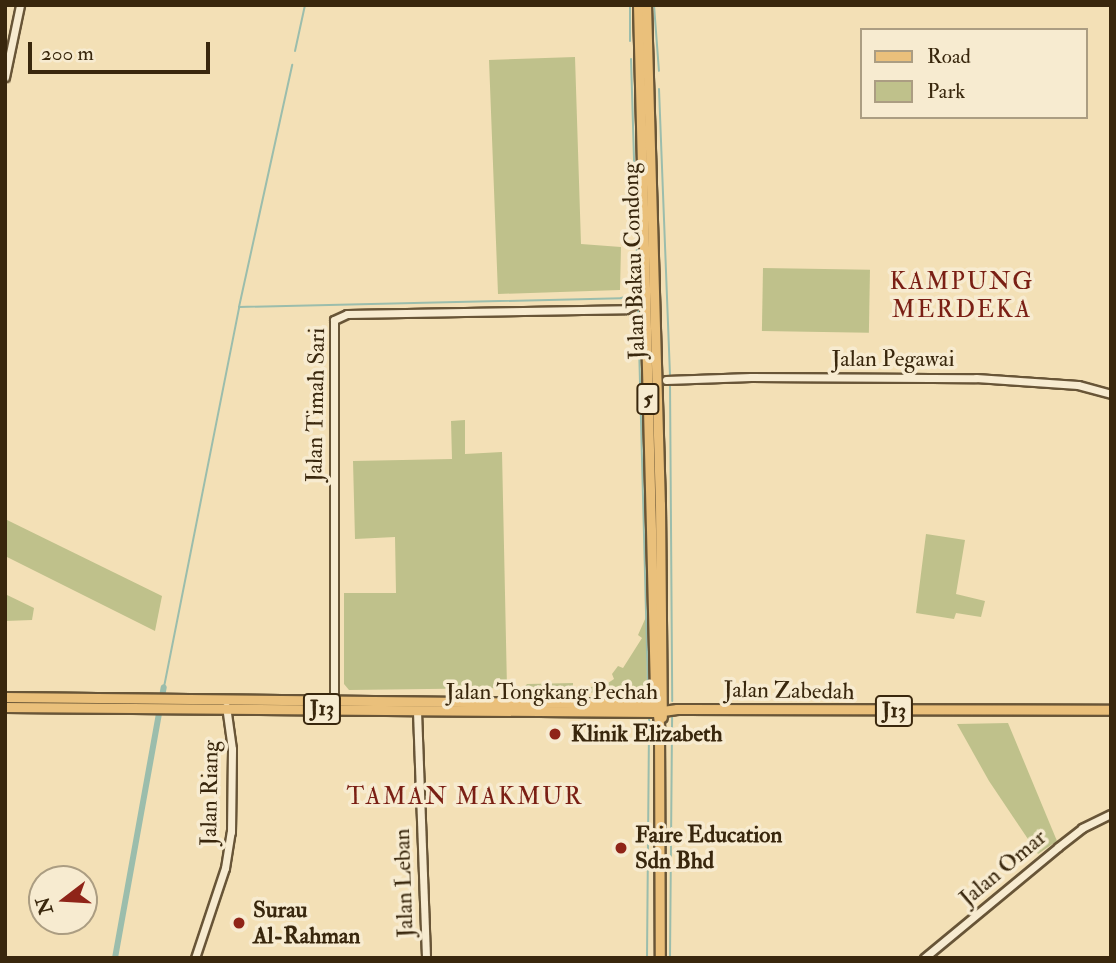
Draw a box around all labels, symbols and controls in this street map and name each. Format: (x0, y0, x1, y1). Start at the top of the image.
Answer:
scale bar (32, 28, 214, 72)
legend (860, 28, 1088, 119)
text: 200 m (41, 40, 94, 67)
text: Road (927, 43, 971, 70)
text: Park (927, 78, 965, 105)
street label: Jalan Bakau Condong (617, 162, 651, 360)
district label: KAMPUNG MERDEKA (891, 268, 1033, 324)
street label: Jalan Timah Sari (301, 328, 331, 482)
street label: Jalan Pegawai (831, 345, 955, 373)
road number: 5 (636, 382, 660, 416)
street label: Jalan Zabedah (723, 676, 855, 706)
street label: Jalan Tongkang Pechah (446, 678, 658, 706)
road number: J13 (303, 692, 341, 726)
road number: J13 (875, 694, 913, 728)
place label: Klinik Elizabeth (571, 720, 723, 748)
marker: Klinik Elizabeth (545, 724, 565, 744)
street label: Jalan Riang (195, 740, 225, 846)
district label: TAMAN MAKMUR (348, 783, 582, 811)
place label: Faire Education Sdn Bhd (635, 821, 782, 875)
street label: Jalan Omar (954, 824, 1052, 912)
street label: Jalan Leban (388, 828, 420, 938)
marker: Faire Education Sdn Bhd (613, 840, 629, 856)
north arrow (28, 865, 98, 935)
text: N (31, 894, 59, 917)
place label: Surau Al-Rahman (253, 896, 360, 950)
marker: Surau Al-Rahman (231, 915, 247, 931)

